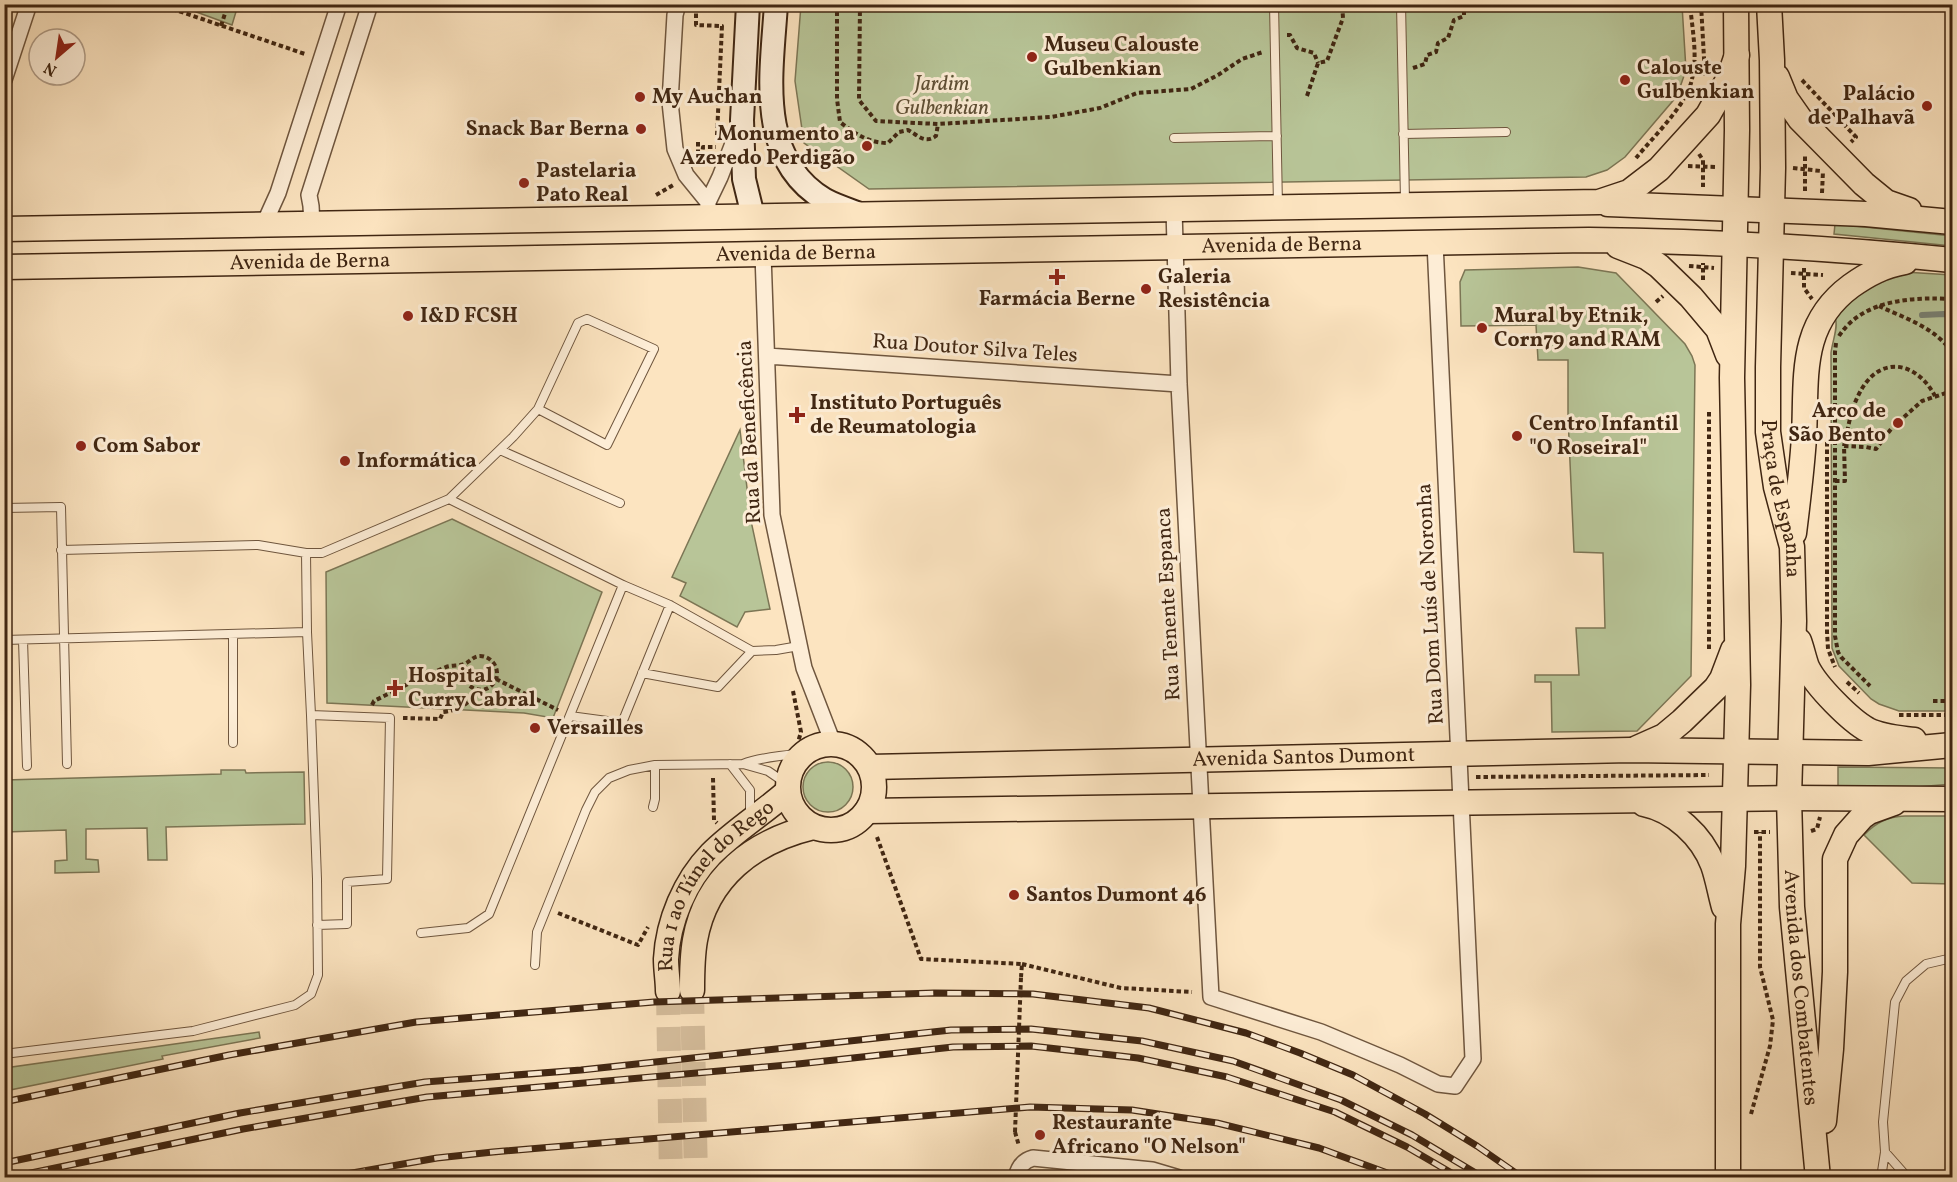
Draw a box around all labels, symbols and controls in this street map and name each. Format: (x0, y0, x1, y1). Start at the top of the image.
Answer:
north arrow (27, 27, 87, 87)
place label: Museu Calouste Gulbenkian (1044, 31, 1199, 84)
marker: Museu Calouste Gulbenkian (1025, 50, 1039, 64)
place label: Calouste Gulbenkian (1637, 54, 1755, 107)
text: N (40, 56, 61, 81)
park label: Jardim Gulbenkian (895, 70, 989, 123)
marker: Calouste Gulbenkian (1618, 73, 1632, 87)
place label: Palácio de Palhavã (1808, 80, 1915, 133)
place label: My Auchan (652, 83, 763, 112)
marker: My Auchan (633, 90, 647, 104)
marker: Palácio de Palhavã (1920, 99, 1934, 113)
place label: Snack Bar Berna (466, 115, 629, 144)
place label: Monumento a Azeredo Perdigão (680, 120, 855, 173)
marker: Snack Bar Berna (634, 122, 648, 136)
marker: Monumento a Azeredo Perdigão (860, 139, 874, 153)
place label: Pastelaria Pato Real (536, 157, 636, 210)
marker: Pastelaria Pato Real (517, 176, 531, 190)
street label: Avenida de Berna (1201, 229, 1362, 261)
street label: Avenida de Berna (715, 238, 876, 269)
street label: Avenida de Berna (229, 246, 391, 278)
place label: Galeria Resistência (1158, 263, 1270, 316)
marker: Farmácia Berne (1050, 270, 1064, 284)
marker: Galeria Resistência (1139, 282, 1153, 296)
place label: Farmácia Berne (979, 285, 1135, 314)
place label: I&D FCSH (420, 302, 518, 331)
place label: Mural by Etnik, Corn79 and RAM (1494, 302, 1661, 355)
marker: I&D FCSH (401, 309, 415, 323)
marker: Mural by Etnik, Corn79 and RAM (1475, 321, 1489, 335)
street label: Rua Doutor Silva Teles (871, 327, 1079, 371)
street label: Rua da Beneficência (731, 339, 769, 525)
place label: Instituto Português de Reumatologia (810, 389, 1002, 442)
place label: Arco de São Bento (1788, 397, 1886, 450)
marker: Instituto Português de Reumatologia (788, 406, 806, 424)
place label: Centro Infantil "O Roseiral" (1529, 410, 1679, 463)
marker: Arco de São Bento (1891, 416, 1905, 430)
street label: Praça de Espanha (1754, 419, 1807, 578)
marker: Centro Infantil "O Roseiral" (1510, 429, 1524, 443)
place label: Com Sabor (93, 432, 201, 461)
marker: Com Sabor (74, 439, 88, 453)
place label: Informática (357, 447, 477, 476)
marker: Informática (338, 454, 352, 468)
street label: Rua Dom Luís de Noronha (1410, 483, 1452, 725)
street label: Rua Tenente Espanca (1149, 506, 1189, 702)
place label: Hospital Curry Cabral (408, 662, 536, 715)
marker: Hospital Curry Cabral (386, 679, 404, 697)
place label: Versailles (547, 714, 644, 743)
marker: Versailles (528, 721, 542, 735)
street label: Avenida Santos Dumont (1192, 740, 1416, 774)
street label: Rua 1 ao Túnel do Rego (651, 793, 781, 973)
street label: Avenida dos Combatentes (1776, 869, 1825, 1107)
place label: Santos Dumont 46 (1026, 881, 1207, 910)
marker: Santos Dumont 46 (1007, 888, 1021, 902)
place label: Restaurante Africano "O Nelson" (1052, 1109, 1246, 1162)
marker: Restaurante Africano "O Nelson" (1033, 1128, 1047, 1142)

